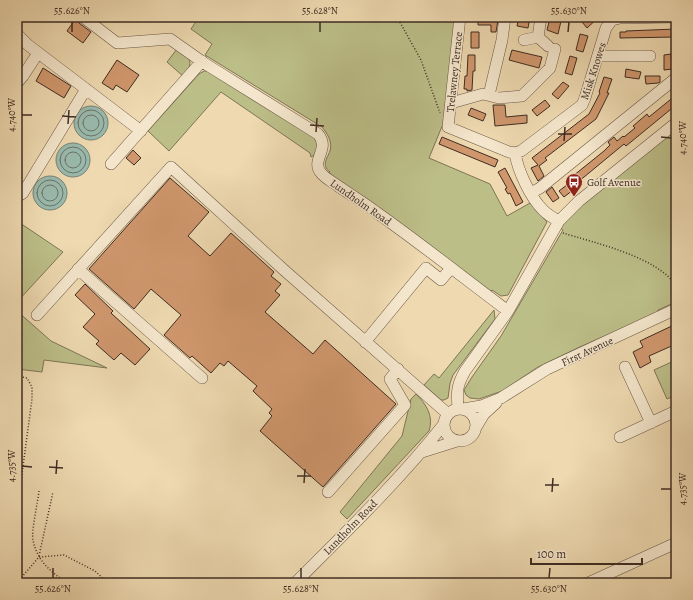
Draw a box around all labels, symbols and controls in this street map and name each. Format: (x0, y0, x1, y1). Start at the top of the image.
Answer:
text: 55.626°N (54, 4, 90, 17)
text: 55.628°N (302, 4, 338, 17)
text: 55.630°N (551, 4, 587, 17)
street label: Trelawney Terrace (443, 31, 466, 113)
street label: Misk Knowes (577, 41, 610, 102)
text: 4.740°W (5, 97, 18, 132)
text: 4.740°W (676, 120, 689, 155)
bus stop icon: Golf Avenue (564, 172, 584, 197)
place label: Golf Avenue (587, 175, 641, 190)
street label: Lundholm Road (327, 176, 394, 229)
street label: First Avenue (559, 333, 616, 370)
text: 4.735°W (5, 449, 18, 482)
text: 4.735°W (676, 472, 689, 505)
street label: Lundholm Road (320, 496, 381, 558)
scale bar (531, 540, 642, 566)
text: 100 m (537, 546, 566, 562)
text: 55.626°N (35, 582, 71, 595)
text: 55.628°N (283, 582, 319, 595)
text: 55.630°N (531, 582, 567, 595)

